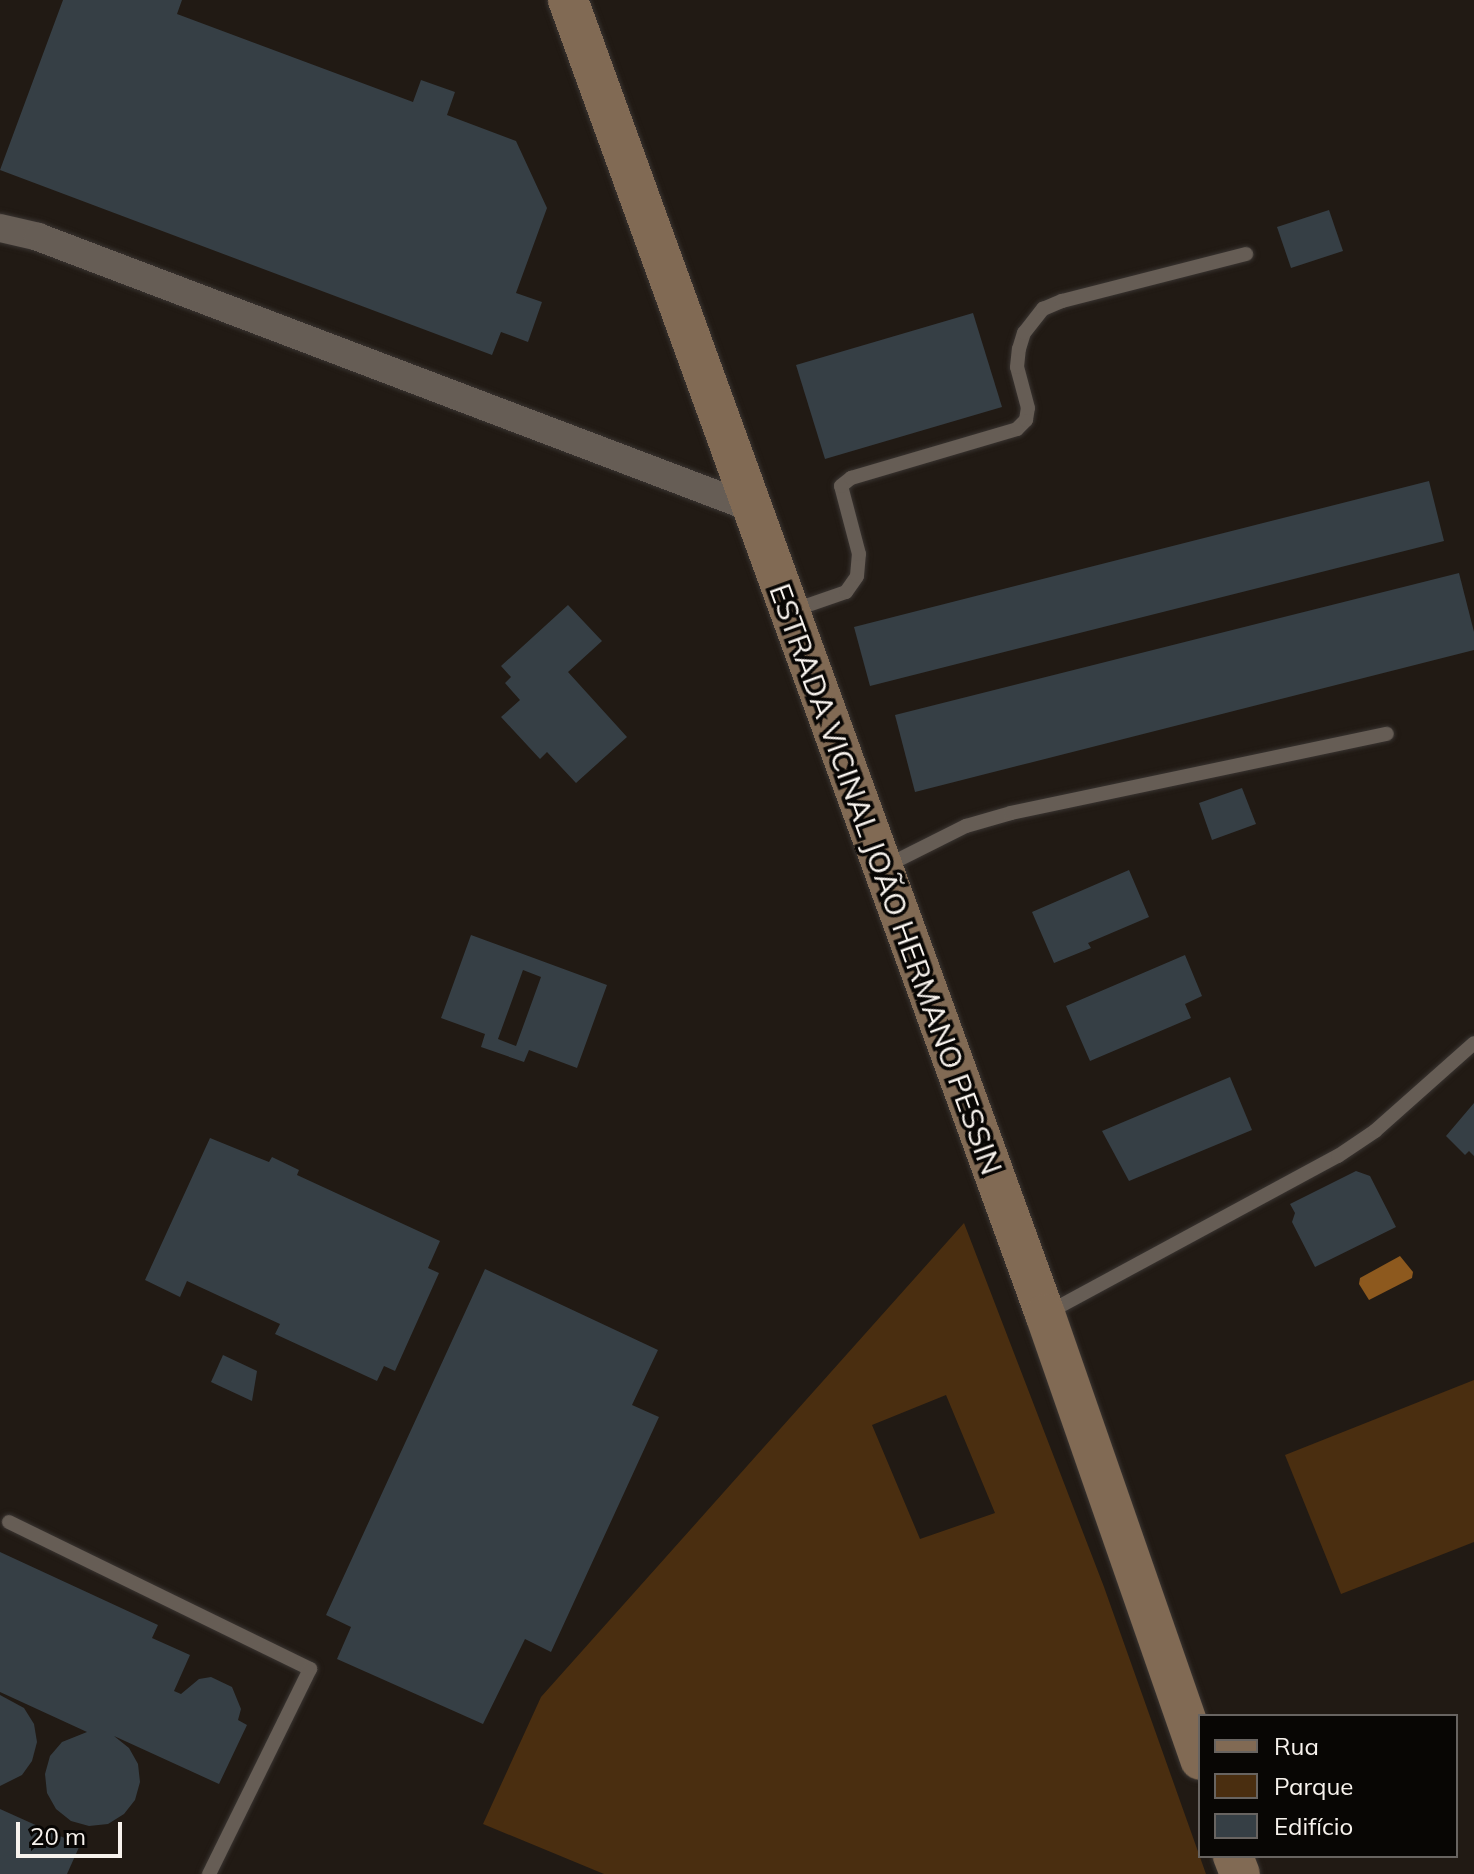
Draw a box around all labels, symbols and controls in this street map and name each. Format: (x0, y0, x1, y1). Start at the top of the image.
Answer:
street label: ESTRADA VICINAL JOÃO HERMANO PESSIN (762, 579, 1010, 1179)
legend (1198, 1714, 1458, 1858)
text: Rua (1274, 1731, 1319, 1761)
text: Parque (1274, 1771, 1353, 1801)
scale bar (20, 1806, 126, 1856)
text: Edifício (1274, 1811, 1353, 1841)
text: 20 m (30, 1821, 86, 1851)

